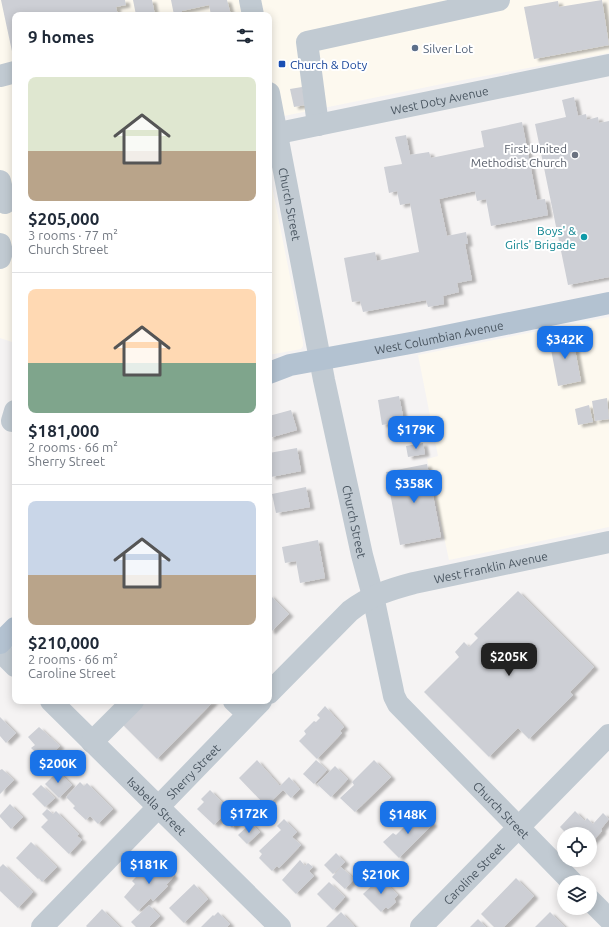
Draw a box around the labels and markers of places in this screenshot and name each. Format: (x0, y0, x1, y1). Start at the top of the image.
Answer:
place label: Silver Lot (423, 42, 473, 55)
marker: Silver Lot (410, 43, 420, 53)
place label: Church & Doty (290, 58, 368, 71)
marker: Church & Doty (277, 59, 287, 69)
place label: First United Methodist Church (471, 142, 567, 169)
marker: First United Methodist Church (570, 150, 580, 160)
place label: Boys' & Girls' Brigade (505, 224, 576, 251)
marker: Boys' & Girls' Brigade (579, 232, 589, 242)
pin: $342K (537, 326, 593, 360)
pin: $179K (388, 416, 444, 450)
pin: $358K (386, 470, 442, 504)
pin: $205K (481, 643, 537, 677)
pin: $200K (30, 750, 86, 784)
pin: $172K (221, 800, 277, 834)
pin: $148K (380, 801, 436, 835)
pin: $181K (121, 851, 177, 885)
pin: $210K (353, 861, 409, 895)

